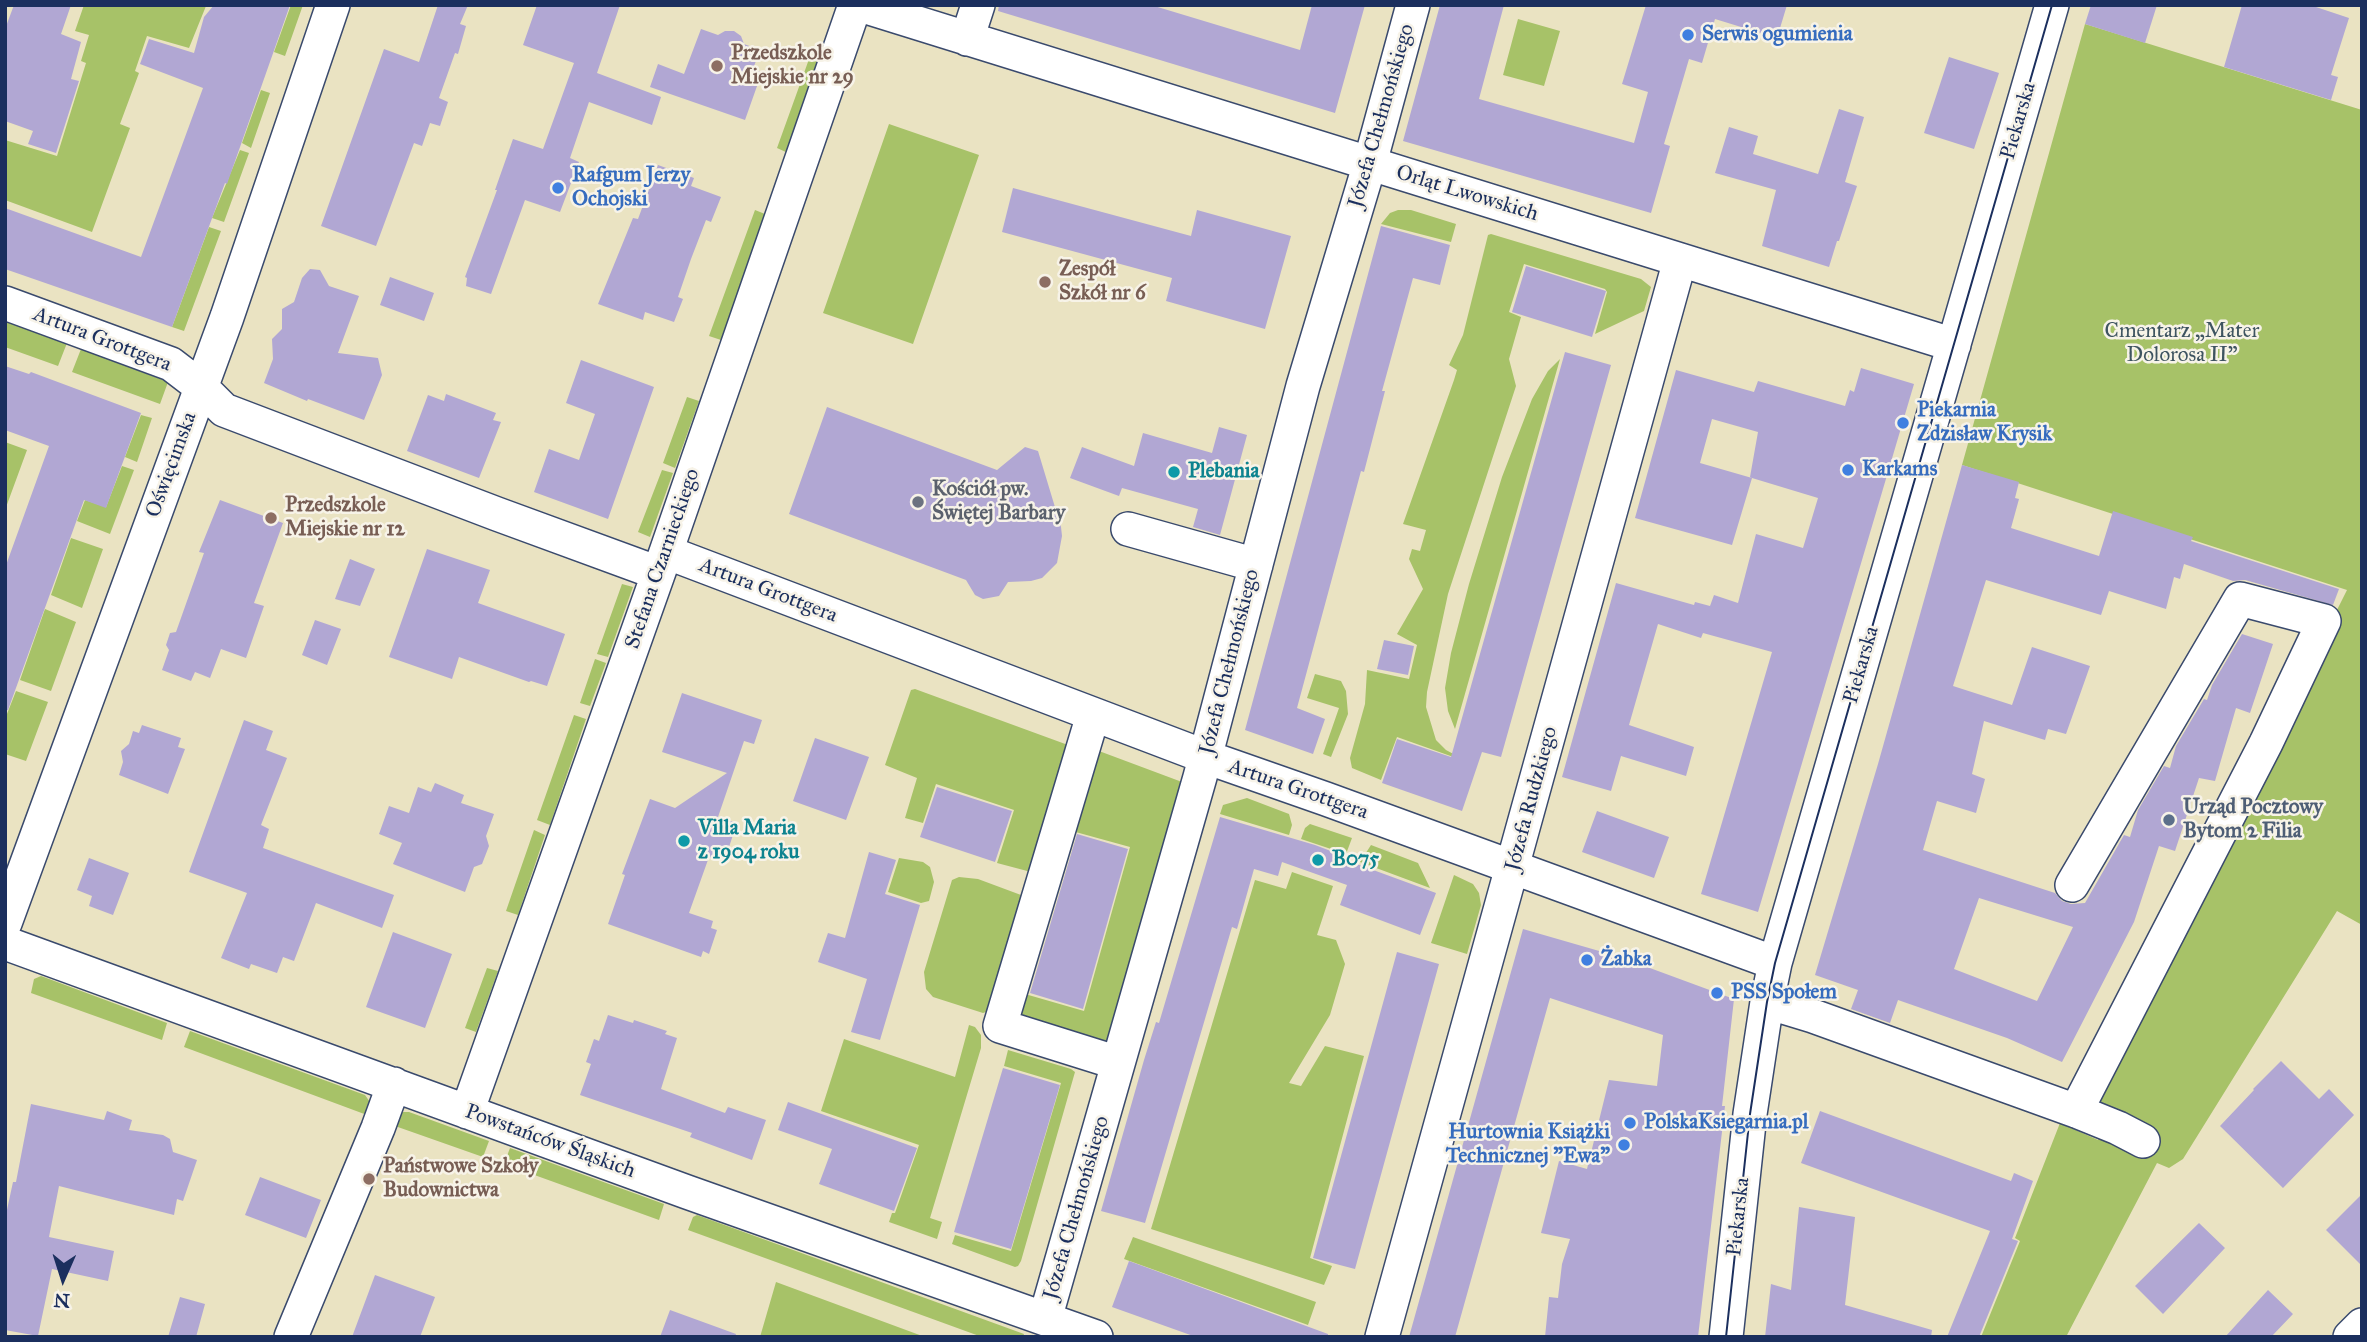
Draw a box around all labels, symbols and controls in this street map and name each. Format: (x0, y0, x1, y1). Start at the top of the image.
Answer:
street label: Józefa Chełmońskiego (1344, 21, 1420, 211)
place label: Serwis ogumienia (1702, 22, 1853, 48)
marker: Serwis ogumienia (1680, 27, 1696, 43)
place label: Przedszkole Miejskie nr 29 (731, 41, 854, 91)
marker: Przedszkole Miejskie nr 29 (709, 58, 725, 74)
street label: Piekarska (1996, 80, 2042, 162)
street label: Orląt Lwowskich (1393, 160, 1541, 228)
place label: Rafgum Jerzy Ochojski (572, 163, 690, 213)
marker: Rafgum Jerzy Ochojski (550, 180, 566, 196)
place label: Zespół Szkół nr 6 (1059, 257, 1146, 307)
marker: Zespół Szkół nr 6 (1037, 274, 1053, 290)
street label: Artura Grottgera (29, 302, 175, 378)
park label: Cmentarz „Mater Dolorosa II” (2105, 319, 2259, 369)
place label: Piekarnia Zdzisław Krysik (1917, 398, 2052, 448)
street label: Oświęcimska (141, 409, 203, 521)
marker: Piekarnia Zdzisław Krysik (1895, 415, 1911, 431)
place label: Karkams (1862, 457, 1937, 483)
place label: Plebania (1188, 459, 1259, 485)
marker: Karkams (1840, 462, 1856, 478)
marker: Plebania (1166, 464, 1182, 480)
street label: Stefana Czarnieckiego (620, 465, 706, 653)
place label: Kościół pw. Świętej Barbary (932, 477, 1065, 527)
place label: Przedszkole Miejskie nr 12 (285, 493, 405, 543)
marker: Kościół pw. Świętej Barbary (910, 494, 926, 510)
marker: Przedszkole Miejskie nr 12 (263, 510, 279, 526)
street label: Artura Grottgera (695, 553, 841, 629)
street label: Józefa Chełmońskiego (1195, 567, 1265, 757)
street label: Piekarska (1839, 624, 1885, 706)
street label: Józefa Rudzkiego (1501, 724, 1563, 874)
street label: Artura Grottgera (1225, 754, 1371, 826)
place label: Urząd Pocztowy Bytom 2 Filia (2183, 795, 2323, 845)
marker: Urząd Pocztowy Bytom 2 Filia (2161, 812, 2177, 828)
place label: Villa Maria z 1904 roku (698, 816, 799, 866)
marker: Villa Maria z 1904 roku (676, 833, 692, 849)
place label: B075 (1332, 847, 1379, 873)
marker: B075 (1310, 852, 1326, 868)
place label: Żabka (1601, 947, 1652, 973)
marker: Żabka (1579, 952, 1595, 968)
place label: PSS Społem (1731, 980, 1837, 1006)
marker: PSS Społem (1709, 985, 1725, 1001)
street label: Powstańców Śląskich (461, 1100, 639, 1184)
place label: PolskaKsiegarnia.pl (1644, 1110, 1808, 1136)
street label: Józefa Chełmońskiego (1039, 1113, 1115, 1303)
marker: PolskaKsiegarnia.pl (1622, 1115, 1638, 1131)
place label: Hurtownia Książki Technicznej "Ewa" (1446, 1120, 1610, 1170)
marker: Hurtownia Książki Technicznej "Ewa" (1616, 1137, 1632, 1153)
place label: Państwowe Szkoły Budownictwa (383, 1154, 538, 1204)
marker: Państwowe Szkoły Budownictwa (361, 1171, 377, 1187)
street label: Piekarska (1722, 1176, 1756, 1258)
north arrow (28, 1244, 98, 1314)
text: N (53, 1289, 71, 1312)

